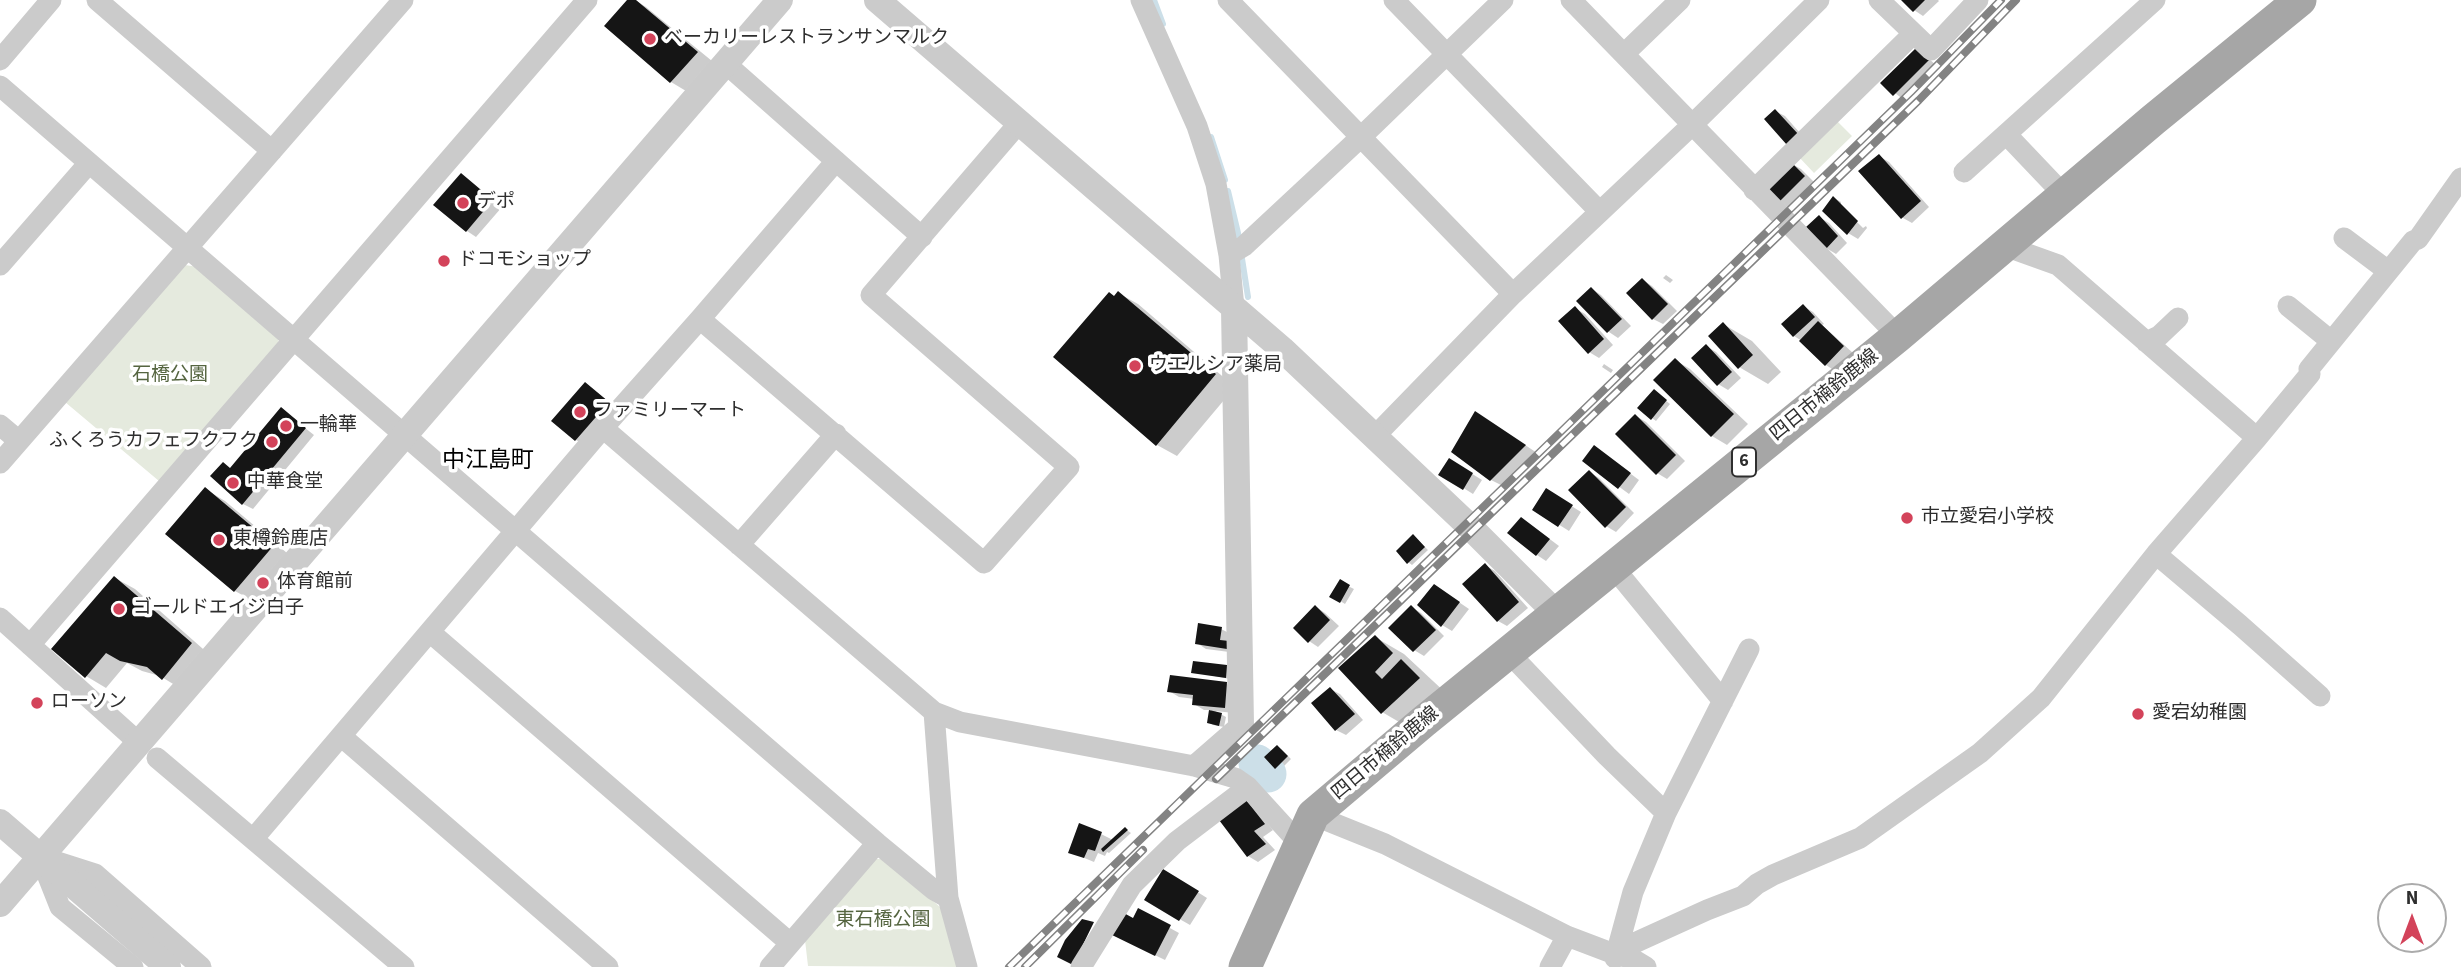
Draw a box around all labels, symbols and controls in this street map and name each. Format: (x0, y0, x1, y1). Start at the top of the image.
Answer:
place label: ベーカリーレストランサンマルク (664, 28, 949, 50)
marker: ベーカリーレストランサンマルク (642, 31, 658, 47)
place label: デポ (477, 192, 515, 214)
marker: デポ (455, 195, 471, 211)
place label: ドコモショップ (458, 250, 591, 272)
marker: ドコモショップ (436, 253, 452, 269)
street label: 四日市楠鈴鹿線 (1766, 345, 1884, 447)
place label: ウエルシア薬局 (1149, 355, 1282, 377)
marker: ウエルシア薬局 (1127, 358, 1143, 374)
park label: 石橋公園 (132, 365, 208, 387)
place label: ファミリーマート (594, 401, 746, 423)
marker: ファミリーマート (572, 404, 588, 420)
place label: 一輪華 (300, 415, 357, 437)
marker: 一輪華 (278, 418, 294, 434)
place label: ふくろうカフェフクフク (49, 431, 258, 453)
marker: ふくろうカフェフクフク (264, 434, 280, 450)
district label: 中江島町 (442, 448, 534, 476)
road number: 6 (1732, 448, 1756, 476)
place label: 中華食堂 (247, 472, 323, 494)
marker: 中華食堂 (225, 475, 241, 491)
place label: 市立愛宕小学校 (1921, 507, 2054, 529)
marker: 市立愛宕小学校 (1899, 510, 1915, 526)
place label: 東樽鈴鹿店 (233, 529, 328, 551)
marker: 東樽鈴鹿店 (211, 532, 227, 548)
place label: 体育館前 (277, 572, 353, 594)
marker: 体育館前 (255, 575, 271, 591)
place label: ゴールドエイジ白子 (133, 598, 304, 620)
marker: ゴールドエイジ白子 (111, 601, 127, 617)
place label: ローソン (51, 692, 127, 714)
marker: ローソン (29, 695, 45, 711)
street label: 四日市楠鈴鹿線 (1328, 703, 1444, 805)
place label: 愛宕幼稚園 (2152, 703, 2247, 725)
marker: 愛宕幼稚園 (2130, 706, 2146, 722)
north arrow (2377, 883, 2447, 953)
text: N (2406, 885, 2418, 912)
park label: 東石橋公園 (836, 910, 930, 932)

